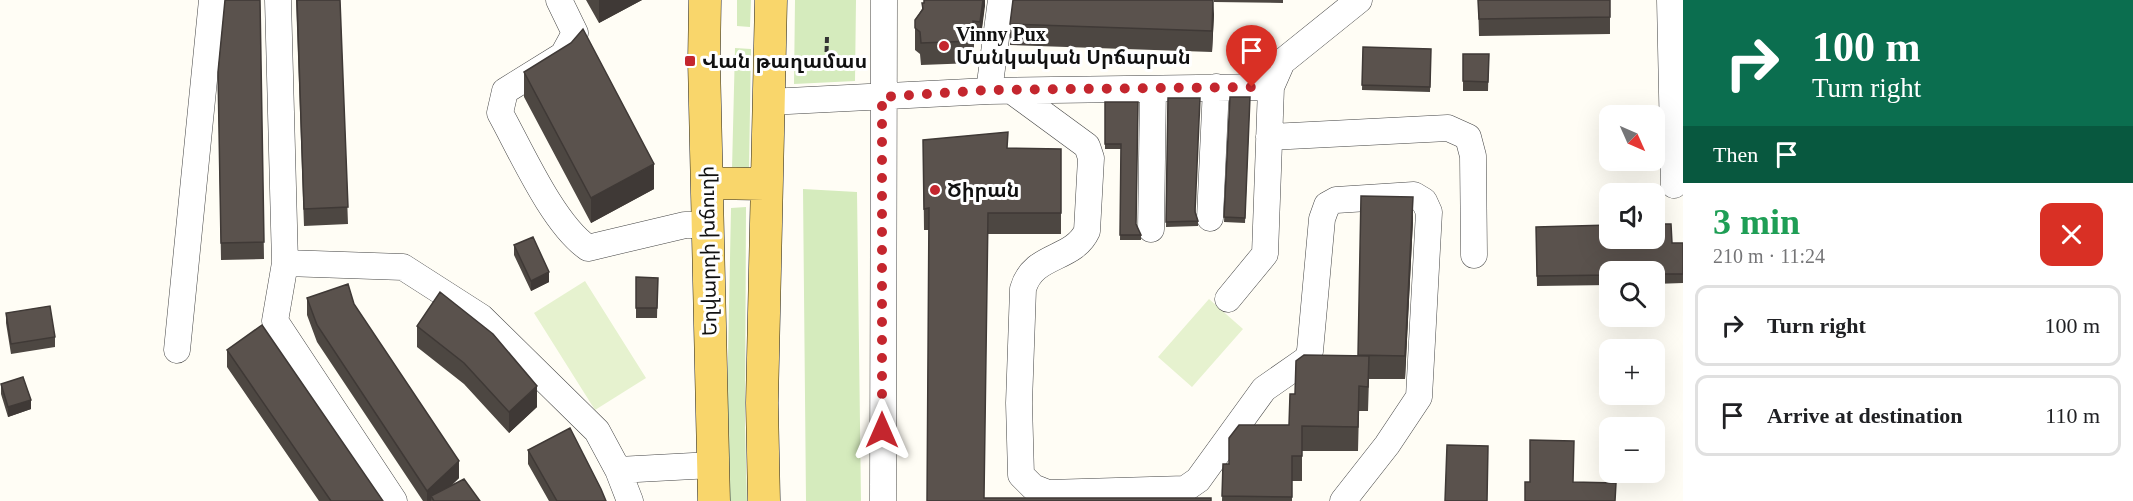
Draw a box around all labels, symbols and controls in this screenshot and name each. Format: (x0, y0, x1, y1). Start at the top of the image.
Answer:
place label: Vinny Pux Մանկական Սրճարան (956, 23, 1191, 69)
icon: right (1713, 24, 1791, 102)
text: 100 m (1812, 24, 1921, 70)
pin (1226, 25, 1277, 87)
icon: arrive (1235, 34, 1268, 67)
marker: Vinny Pux Մանկական Սրճարան (937, 39, 951, 53)
place label: Վան թաղամաս (702, 50, 867, 73)
marker: Վան թաղամաս (683, 54, 697, 68)
text: Turn right (1812, 73, 1921, 103)
north arrow (1599, 105, 1665, 171)
map controls (1599, 105, 1665, 483)
icon: arrive (1770, 138, 1803, 171)
text: Then (1713, 142, 1758, 167)
street label: Եղվարդի խճուղի (696, 166, 721, 336)
place label: Ծիրան (947, 179, 1020, 202)
marker: Ծիրան (928, 183, 942, 197)
button: sound (1599, 183, 1665, 249)
text: 3 min (1713, 202, 1800, 242)
button: close (2040, 203, 2103, 266)
text: 210 m · 11:24 (1713, 245, 1825, 267)
button: search (1599, 261, 1665, 327)
icon: right (1716, 309, 1749, 342)
text: Turn right (1767, 313, 1866, 338)
text: 100 m (2044, 313, 2100, 338)
button: + (1599, 339, 1665, 405)
position arrow (850, 398, 914, 462)
icon: arrive (1716, 399, 1749, 432)
text: Arrive at destination (1767, 403, 1963, 428)
text: 110 m (2045, 403, 2100, 428)
button: − (1599, 417, 1665, 483)

